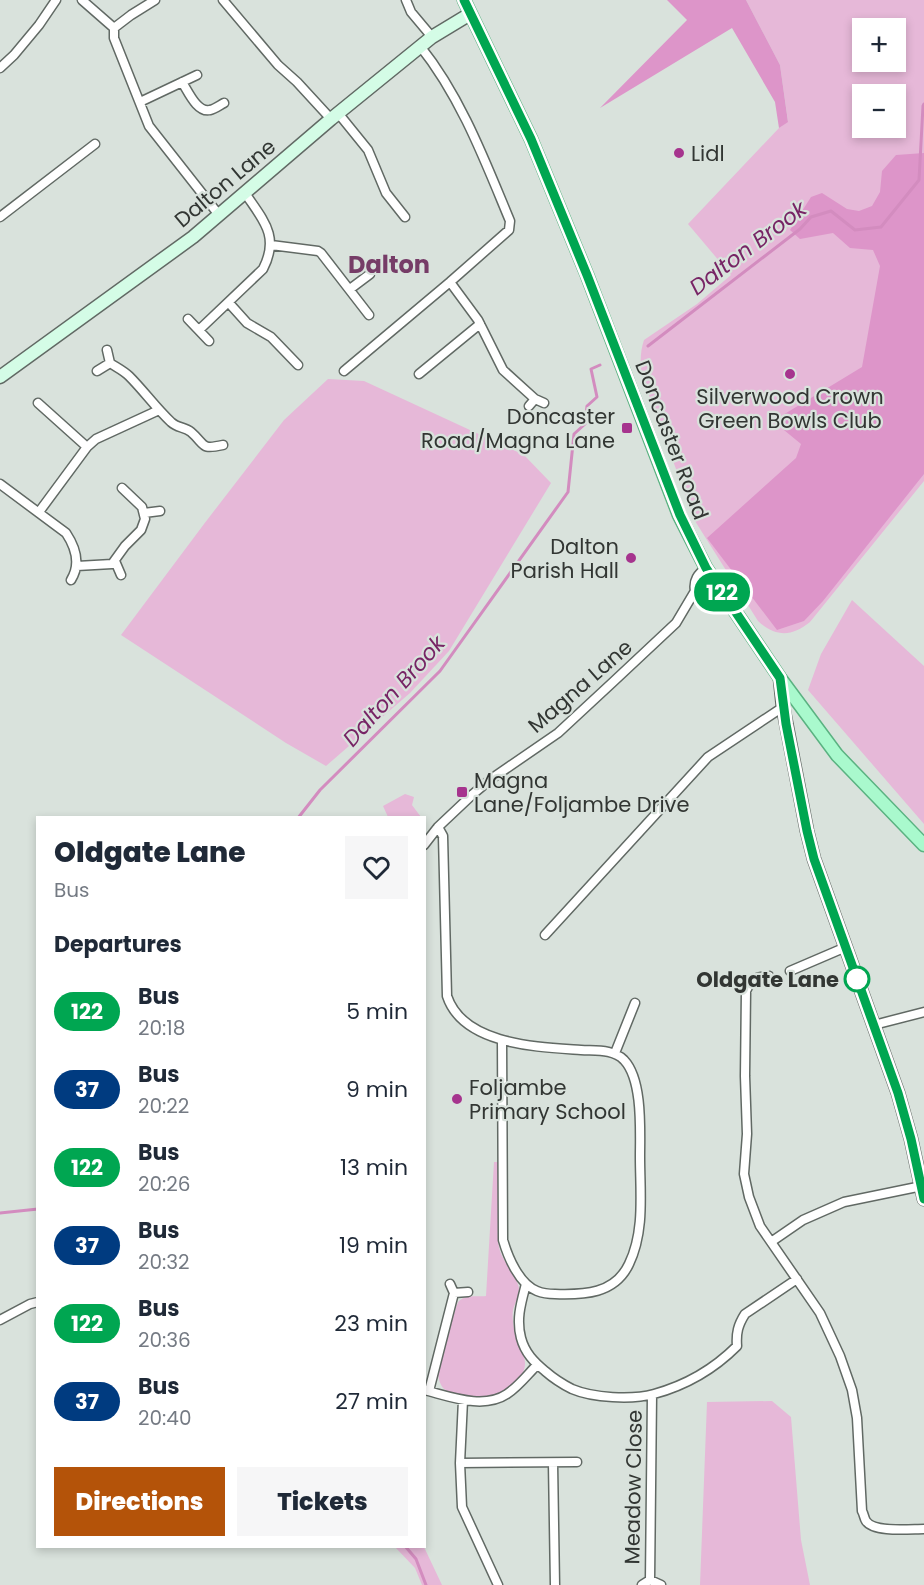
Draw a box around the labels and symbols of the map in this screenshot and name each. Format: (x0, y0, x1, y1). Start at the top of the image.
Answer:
street label: Dalton Lane (168, 132, 282, 234)
place label: Lidl (691, 139, 725, 168)
marker: Lidl (672, 146, 686, 160)
water label: Dalton Brook (683, 193, 814, 302)
district label: Dalton (348, 248, 430, 281)
street label: Doncaster Road (628, 356, 716, 524)
marker: Silverwood Crown Green Bowls Club (783, 367, 797, 381)
place label: Silverwood Crown Green Bowls Club (696, 382, 884, 435)
place label: Doncaster Road/Magna Lane (421, 402, 615, 455)
marker: Doncaster Road/Magna Lane (620, 421, 634, 435)
place label: Dalton Parish Hall (511, 532, 619, 585)
marker: Dalton Parish Hall (624, 551, 638, 565)
line badge: 122 (688, 572, 756, 612)
water label: Dalton Brook (336, 627, 453, 753)
street label: Magna Lane (522, 633, 638, 739)
place label: Magna Lane/Foljambe Drive (474, 766, 689, 819)
marker: Magna Lane/Foljambe Drive (455, 785, 469, 799)
place label: Oldgate Lane (696, 965, 839, 994)
marker: Oldgate Lane (844, 966, 870, 992)
place label: Foljambe Primary School (469, 1073, 626, 1126)
marker: Foljambe Primary School (450, 1092, 464, 1106)
street label: Meadow Close (617, 1409, 649, 1565)

